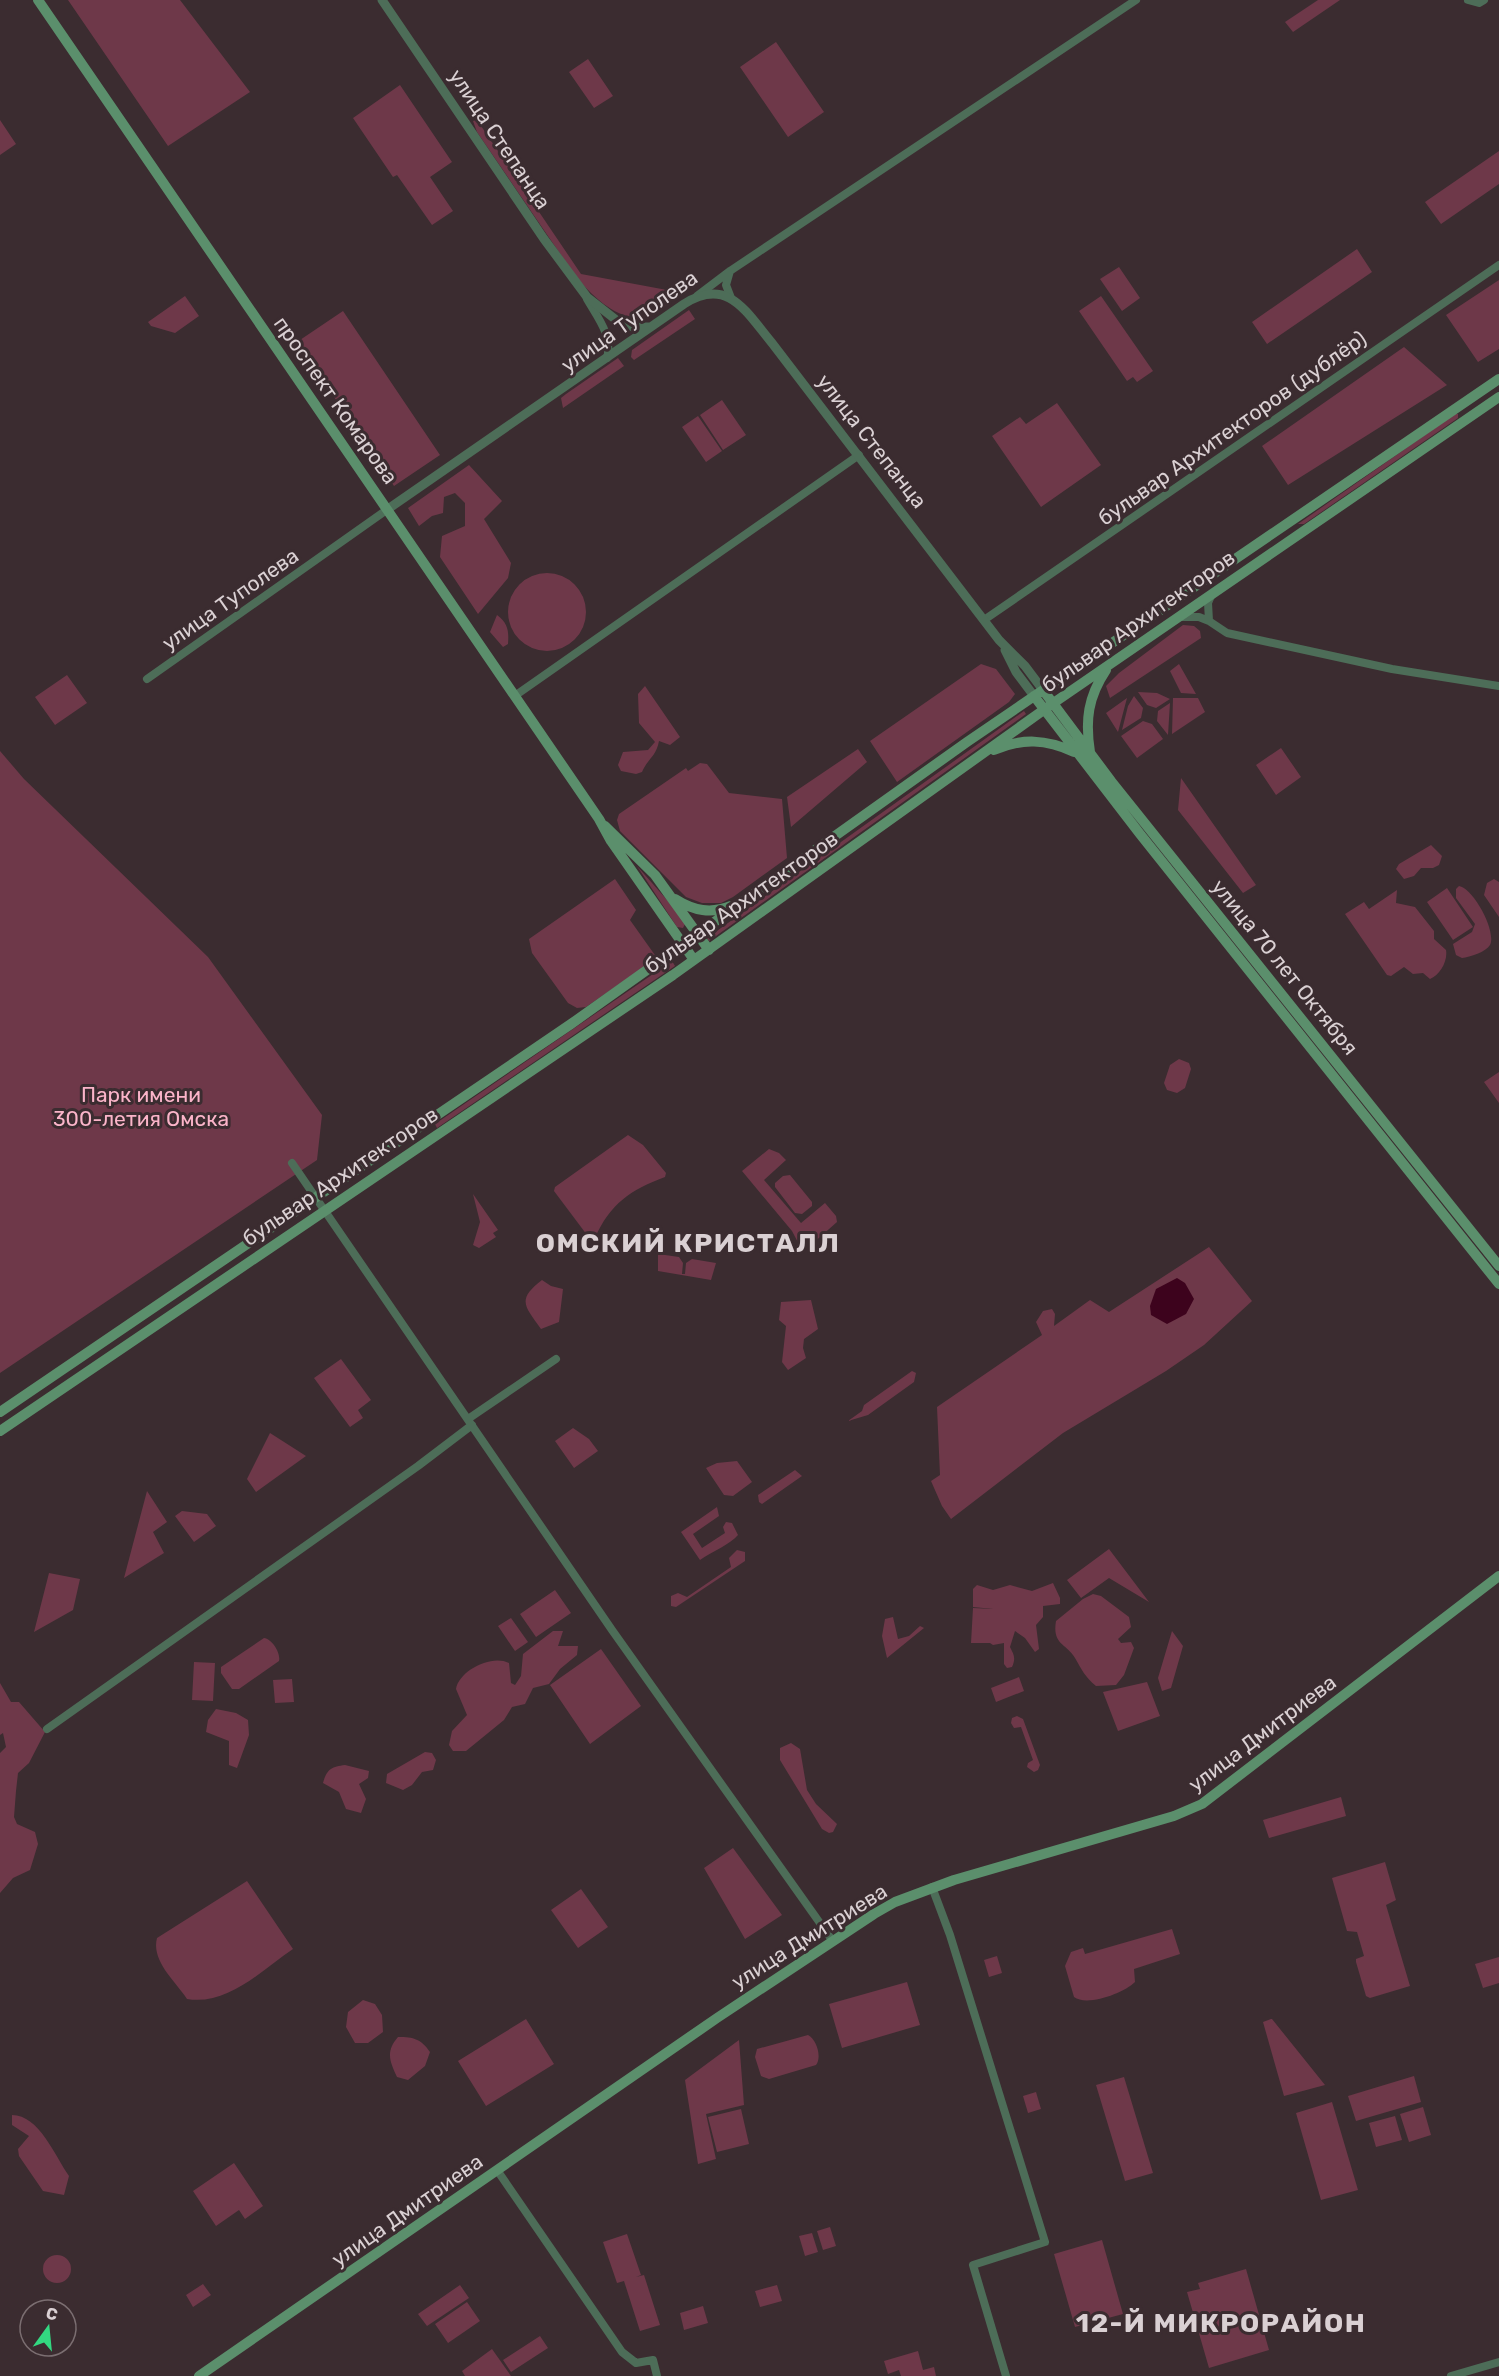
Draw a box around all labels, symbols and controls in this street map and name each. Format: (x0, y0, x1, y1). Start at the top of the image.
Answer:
street label: улица Степанца (444, 64, 556, 214)
street label: улица Туполева (556, 265, 702, 377)
street label: проспект Комарова (269, 311, 403, 489)
street label: бульвар Архитекторов (дублёр) (1093, 326, 1371, 530)
street label: улица Степанца (812, 369, 932, 513)
street label: улица Туполева (157, 543, 303, 655)
street label: бульвар Архитекторов (1036, 545, 1240, 697)
street label: бульвар Архитекторов (639, 826, 843, 978)
street label: улица 70 лет Октября (1207, 874, 1363, 1060)
park label: Парк имени 300-летия Омска (53, 1082, 229, 1131)
street label: бульвар Архитекторов (237, 1101, 443, 1251)
district label: ОМСКИЙ КРИСТАЛЛ (536, 1227, 840, 1259)
street label: улица Дмитриева (1183, 1669, 1341, 1797)
street label: улица Дмитриева (727, 1878, 891, 1994)
street label: улица Дмитриева (327, 2149, 487, 2271)
north arrow (18, 2298, 78, 2358)
text: С (44, 2303, 60, 2325)
district label: 12-Й МИКРОРАЙОН (1076, 2307, 1366, 2339)

